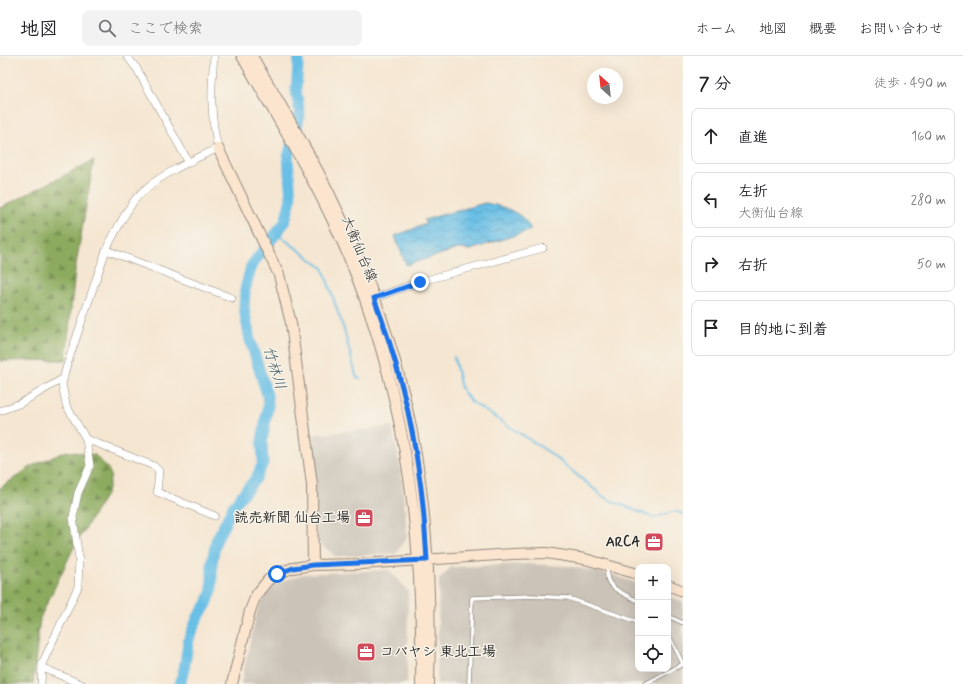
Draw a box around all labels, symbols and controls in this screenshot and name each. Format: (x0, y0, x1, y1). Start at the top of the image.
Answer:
search box (82, 10, 362, 46)
text: 地図 (20, 17, 58, 42)
icon: search (96, 17, 118, 39)
text: ここで検索 (128, 19, 203, 39)
text: ホーム (696, 20, 737, 38)
text: 地図 (759, 20, 787, 38)
text: 概要 (809, 20, 837, 38)
text: お問い合わせ (859, 20, 943, 38)
north arrow (587, 68, 623, 104)
text: 7 分 (699, 73, 731, 95)
text: 徒歩 · 490 m (874, 75, 947, 92)
icon: ahead (700, 125, 722, 147)
text: 直進 (738, 128, 768, 148)
text: 160 m (911, 128, 946, 145)
text: 左折 (738, 182, 768, 202)
icon: left (700, 189, 722, 211)
text: 280 m (911, 192, 946, 209)
text: 大衡仙台線 (738, 205, 803, 222)
street label: 大衡仙台線 (337, 213, 381, 285)
icon: right (700, 253, 722, 275)
text: 右折 (738, 256, 768, 276)
text: 50 m (917, 256, 946, 273)
route end (411, 273, 429, 291)
icon: arrive (700, 317, 722, 339)
text: 目的地に到着 (738, 320, 828, 340)
water label: 竹林川 (258, 344, 290, 392)
office icon: 読売新聞 仙台工場 (353, 507, 375, 529)
place label: 読売新聞 仙台工場 (234, 509, 350, 527)
office icon: ARCA (643, 531, 665, 553)
place label: ARCA (606, 533, 640, 551)
map controls (635, 564, 671, 672)
button: + (635, 564, 671, 600)
route start (268, 565, 286, 583)
button: − (635, 600, 671, 636)
button: locate (635, 636, 671, 672)
office icon: コバヤシ 東北工場 (355, 641, 377, 663)
place label: コバヤシ 東北工場 (380, 643, 496, 661)

